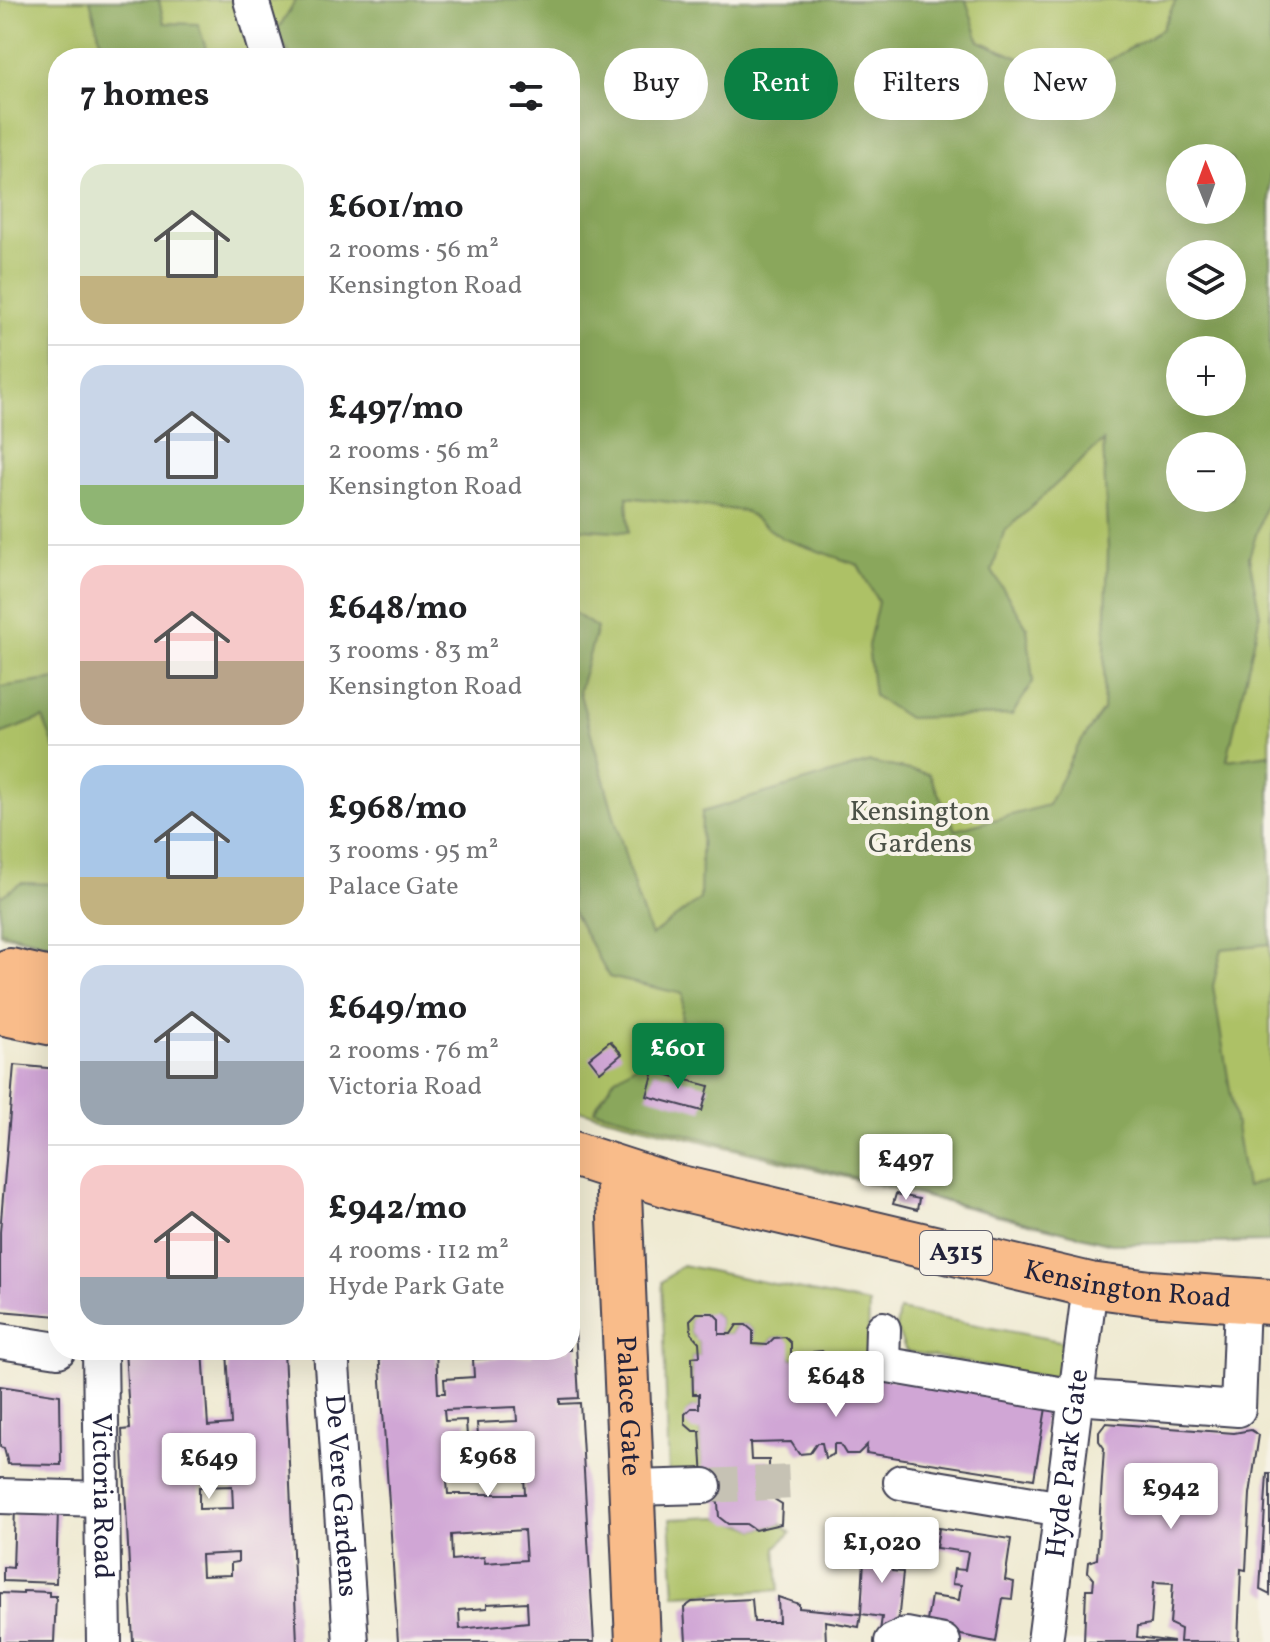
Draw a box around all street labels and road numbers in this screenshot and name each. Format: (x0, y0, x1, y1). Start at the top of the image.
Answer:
road number: A315 (920, 1231, 992, 1275)
street label: Kensington Road (1020, 1250, 1233, 1319)
street label: Palace Gate (606, 1335, 650, 1477)
street label: Hyde Park Gate (1036, 1367, 1099, 1560)
street label: De Vere Gardens (315, 1393, 367, 1598)
street label: Victoria Road (81, 1413, 123, 1579)

